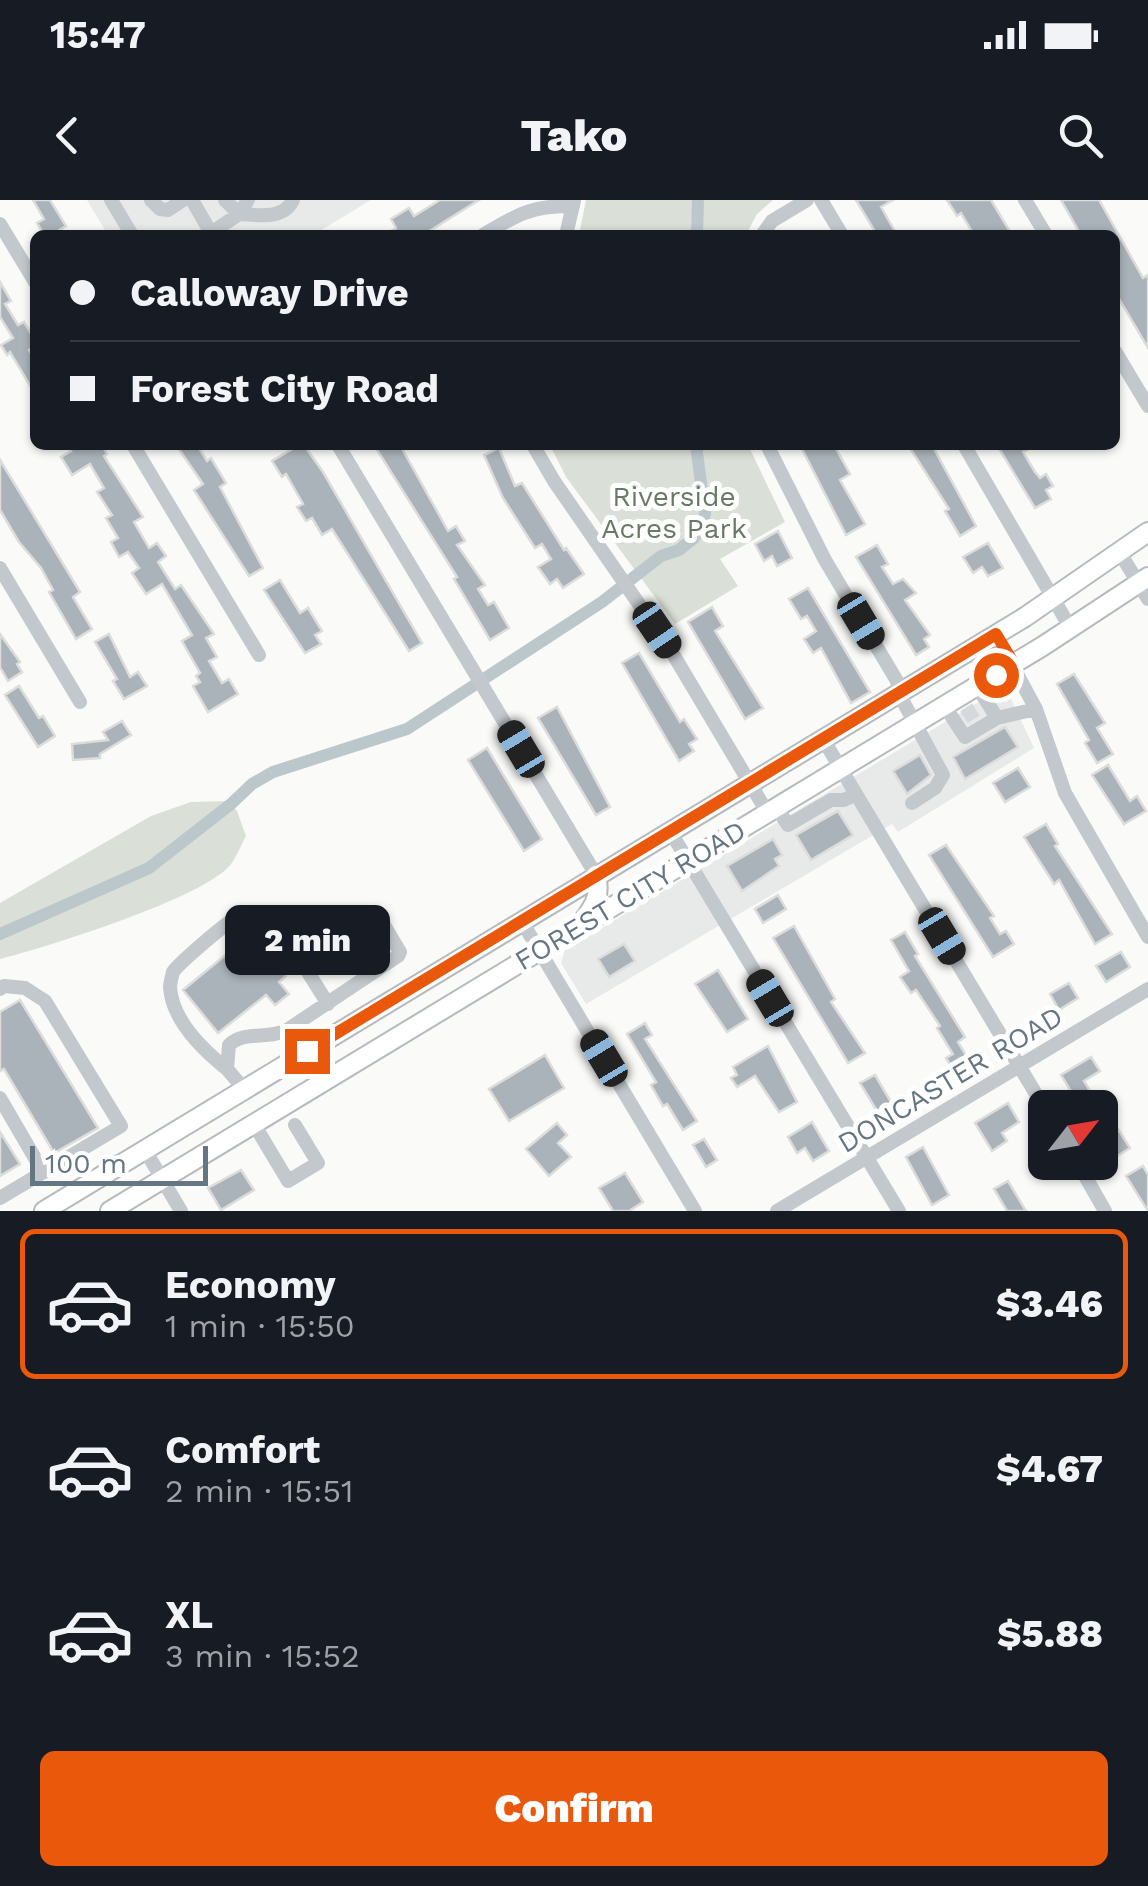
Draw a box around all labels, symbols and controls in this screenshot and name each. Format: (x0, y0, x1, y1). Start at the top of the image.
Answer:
text: 15:47 (50, 13, 146, 57)
icon: back (40, 108, 95, 163)
icon: search (1053, 108, 1108, 163)
text: Tako (520, 109, 628, 162)
text: Calloway Drive (130, 271, 409, 315)
text: Forest City Road (130, 367, 439, 411)
park label: Riverside Acres Park (601, 480, 747, 545)
car (833, 588, 889, 654)
car (628, 597, 686, 663)
route start (974, 653, 1019, 698)
car (493, 716, 549, 782)
street label: FOREST CITY ROAD (509, 813, 752, 977)
car (914, 903, 970, 969)
callout: 2 min (224, 906, 390, 976)
text: 2 min (264, 921, 351, 959)
car (742, 965, 798, 1031)
street label: DONCASTER ROAD (832, 999, 1069, 1160)
car (576, 1025, 632, 1091)
route end (285, 1029, 330, 1074)
north arrow (1028, 1090, 1118, 1180)
map controls (1028, 1090, 1118, 1180)
scale bar (30, 1141, 208, 1186)
text: 100 m (45, 1147, 127, 1180)
icon: car (45, 1259, 135, 1349)
text: Economy (165, 1263, 336, 1307)
text: $3.46 (996, 1282, 1103, 1326)
text: 1 min · 15:50 (165, 1307, 355, 1345)
icon: car (45, 1424, 135, 1514)
text: Comfort (165, 1428, 320, 1472)
text: $4.67 (996, 1447, 1103, 1491)
text: 2 min · 15:51 (165, 1472, 353, 1510)
icon: car (45, 1589, 135, 1679)
text: XL (165, 1593, 213, 1637)
text: $5.88 (997, 1612, 1103, 1656)
text: 3 min · 15:52 (165, 1637, 360, 1675)
button: Confirm (40, 1751, 1108, 1866)

